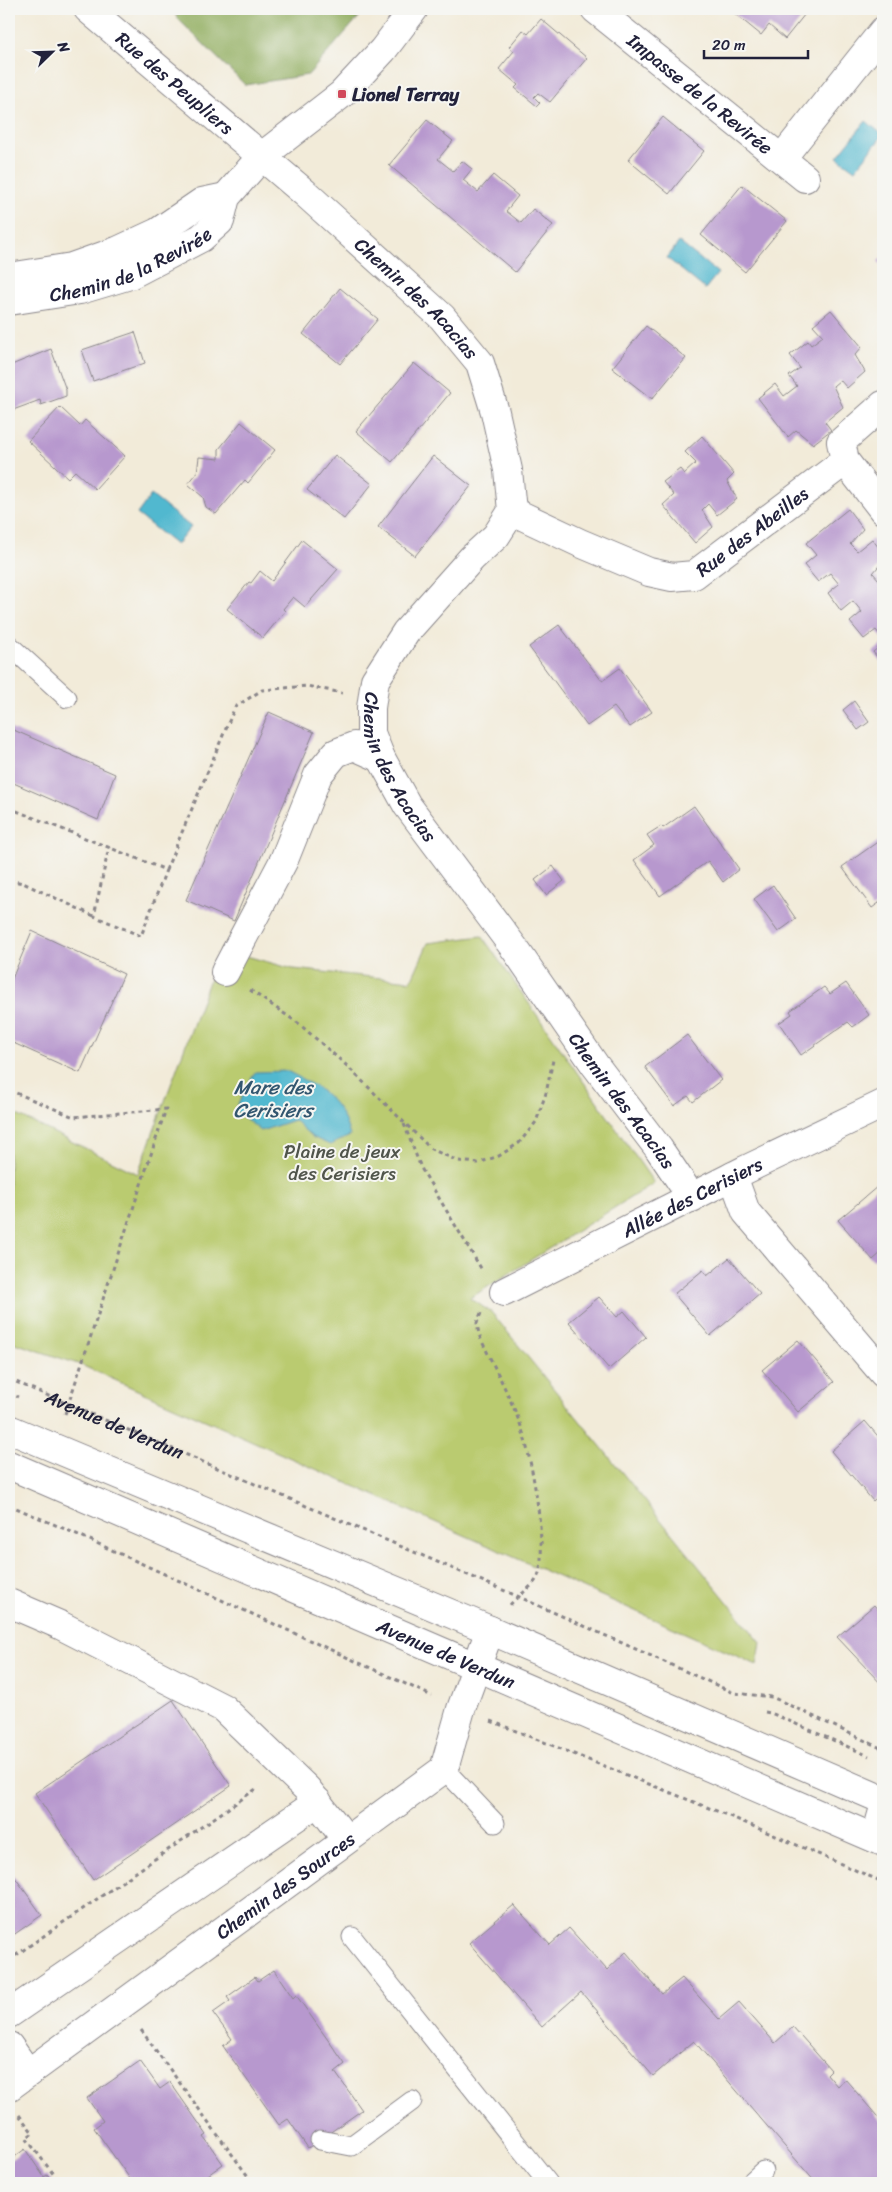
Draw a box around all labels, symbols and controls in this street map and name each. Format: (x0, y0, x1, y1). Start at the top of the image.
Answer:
street label: Rue des Peupliers (108, 23, 242, 143)
street label: Impasse de la Revirée (619, 24, 780, 163)
north arrow (28, 28, 78, 78)
scale bar (704, 28, 808, 60)
text: 20 m (712, 32, 746, 58)
text: N (50, 37, 77, 57)
place label: Lionel Terray (352, 78, 460, 111)
marker: Lionel Terray (336, 88, 348, 100)
street label: Chemin de la Revirée (47, 219, 220, 311)
street label: Chemin des Acacias (347, 229, 487, 367)
street label: Rue des Abeilles (688, 478, 816, 586)
street label: Chemin des Acacias (354, 690, 446, 850)
street label: Chemin des Acacias (560, 1025, 684, 1176)
water label: Mare des Cerisiers (234, 1070, 315, 1128)
park label: Plaine de jeux des Cerisiers (284, 1135, 401, 1190)
street label: Allée des Cerisiers (615, 1148, 769, 1247)
street label: Avenue de Verdun (39, 1380, 189, 1469)
street label: Avenue de Verdun (370, 1609, 520, 1699)
street label: Chemin des Sources (208, 1823, 363, 1948)

